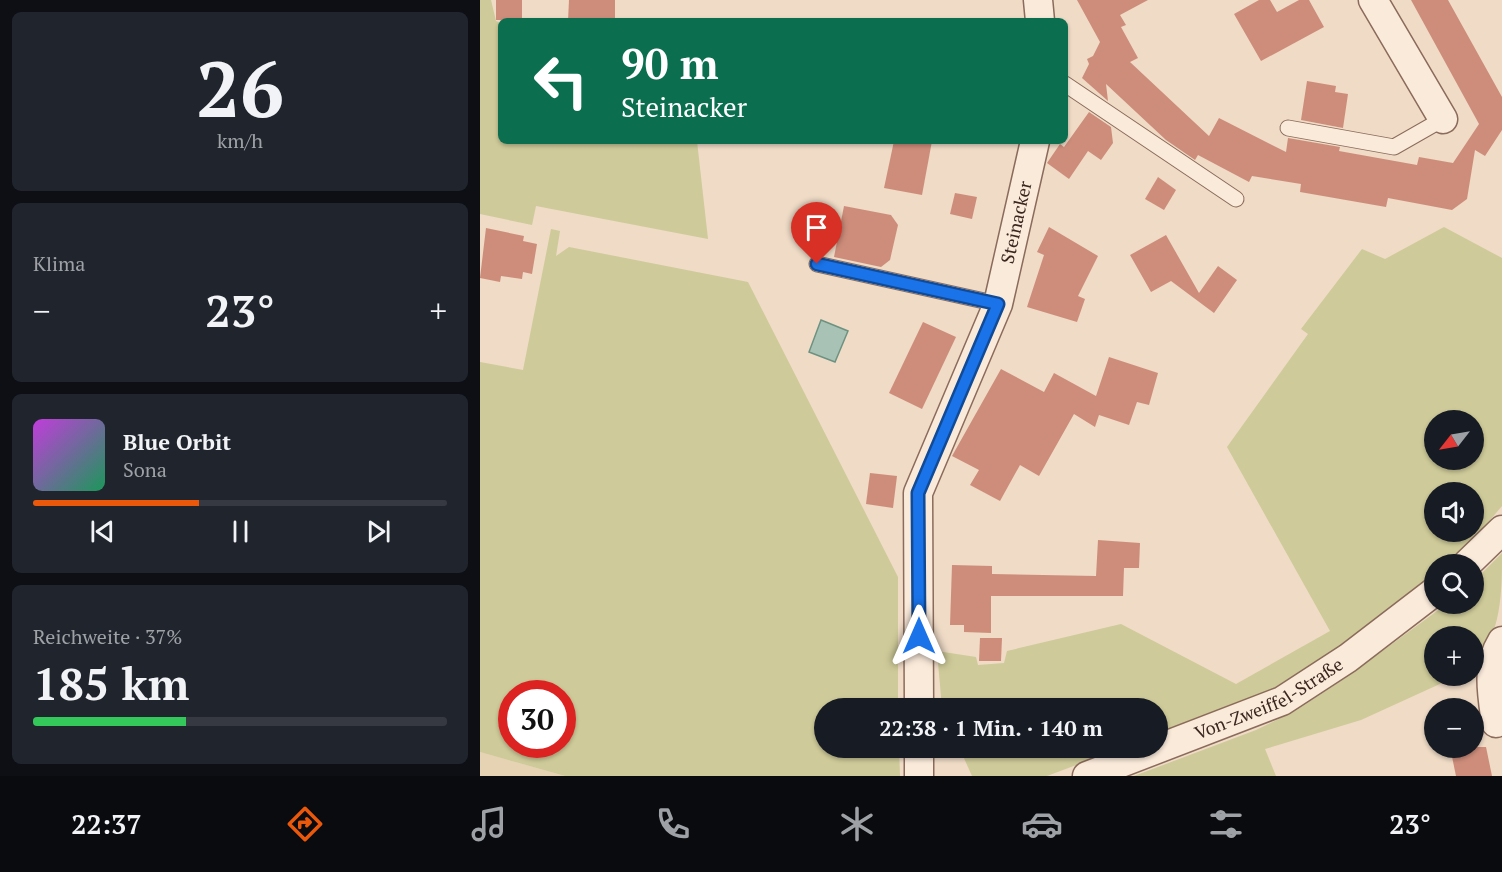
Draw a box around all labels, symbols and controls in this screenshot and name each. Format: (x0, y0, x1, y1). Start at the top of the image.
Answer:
text: 90 m (621, 35, 719, 91)
text: 26 (196, 36, 284, 139)
icon: left (522, 42, 600, 120)
text: Steinacker (621, 89, 747, 125)
text: km/h (217, 127, 263, 154)
street label: Steinacker (995, 178, 1037, 266)
pin (791, 202, 842, 264)
icon: arrive (800, 211, 833, 244)
text: Klima (33, 250, 85, 277)
text: 23° (205, 280, 275, 340)
text: − (33, 289, 51, 332)
text: + (429, 289, 447, 332)
north arrow (1424, 410, 1484, 470)
map controls (1424, 410, 1484, 758)
text: Blue Orbit (123, 427, 231, 456)
text: Sona (123, 456, 167, 483)
button: sound (1424, 482, 1484, 542)
icon: previous (86, 515, 119, 548)
icon: pause (224, 515, 257, 548)
icon: next (362, 515, 395, 548)
button: search (1424, 554, 1484, 614)
position arrow (887, 604, 951, 668)
text: Reichweite · 37% (33, 623, 182, 650)
button: + (1424, 626, 1484, 686)
street label: Von-Zweiffel-Straße (1191, 652, 1347, 744)
text: 185 km (33, 653, 189, 713)
speed limit sign: 30 (498, 680, 576, 758)
button: − (1424, 698, 1484, 758)
text: 22:38 · 1 Min. · 140 m (879, 713, 1103, 742)
icon: directions (284, 803, 326, 845)
icon: music (468, 803, 510, 845)
icon: phone (652, 803, 694, 845)
icon: climate (836, 803, 878, 845)
icon: car (1021, 803, 1063, 845)
icon: filters (1205, 803, 1247, 845)
text: 22:37 (71, 806, 141, 842)
text: 23° (1389, 806, 1431, 842)

